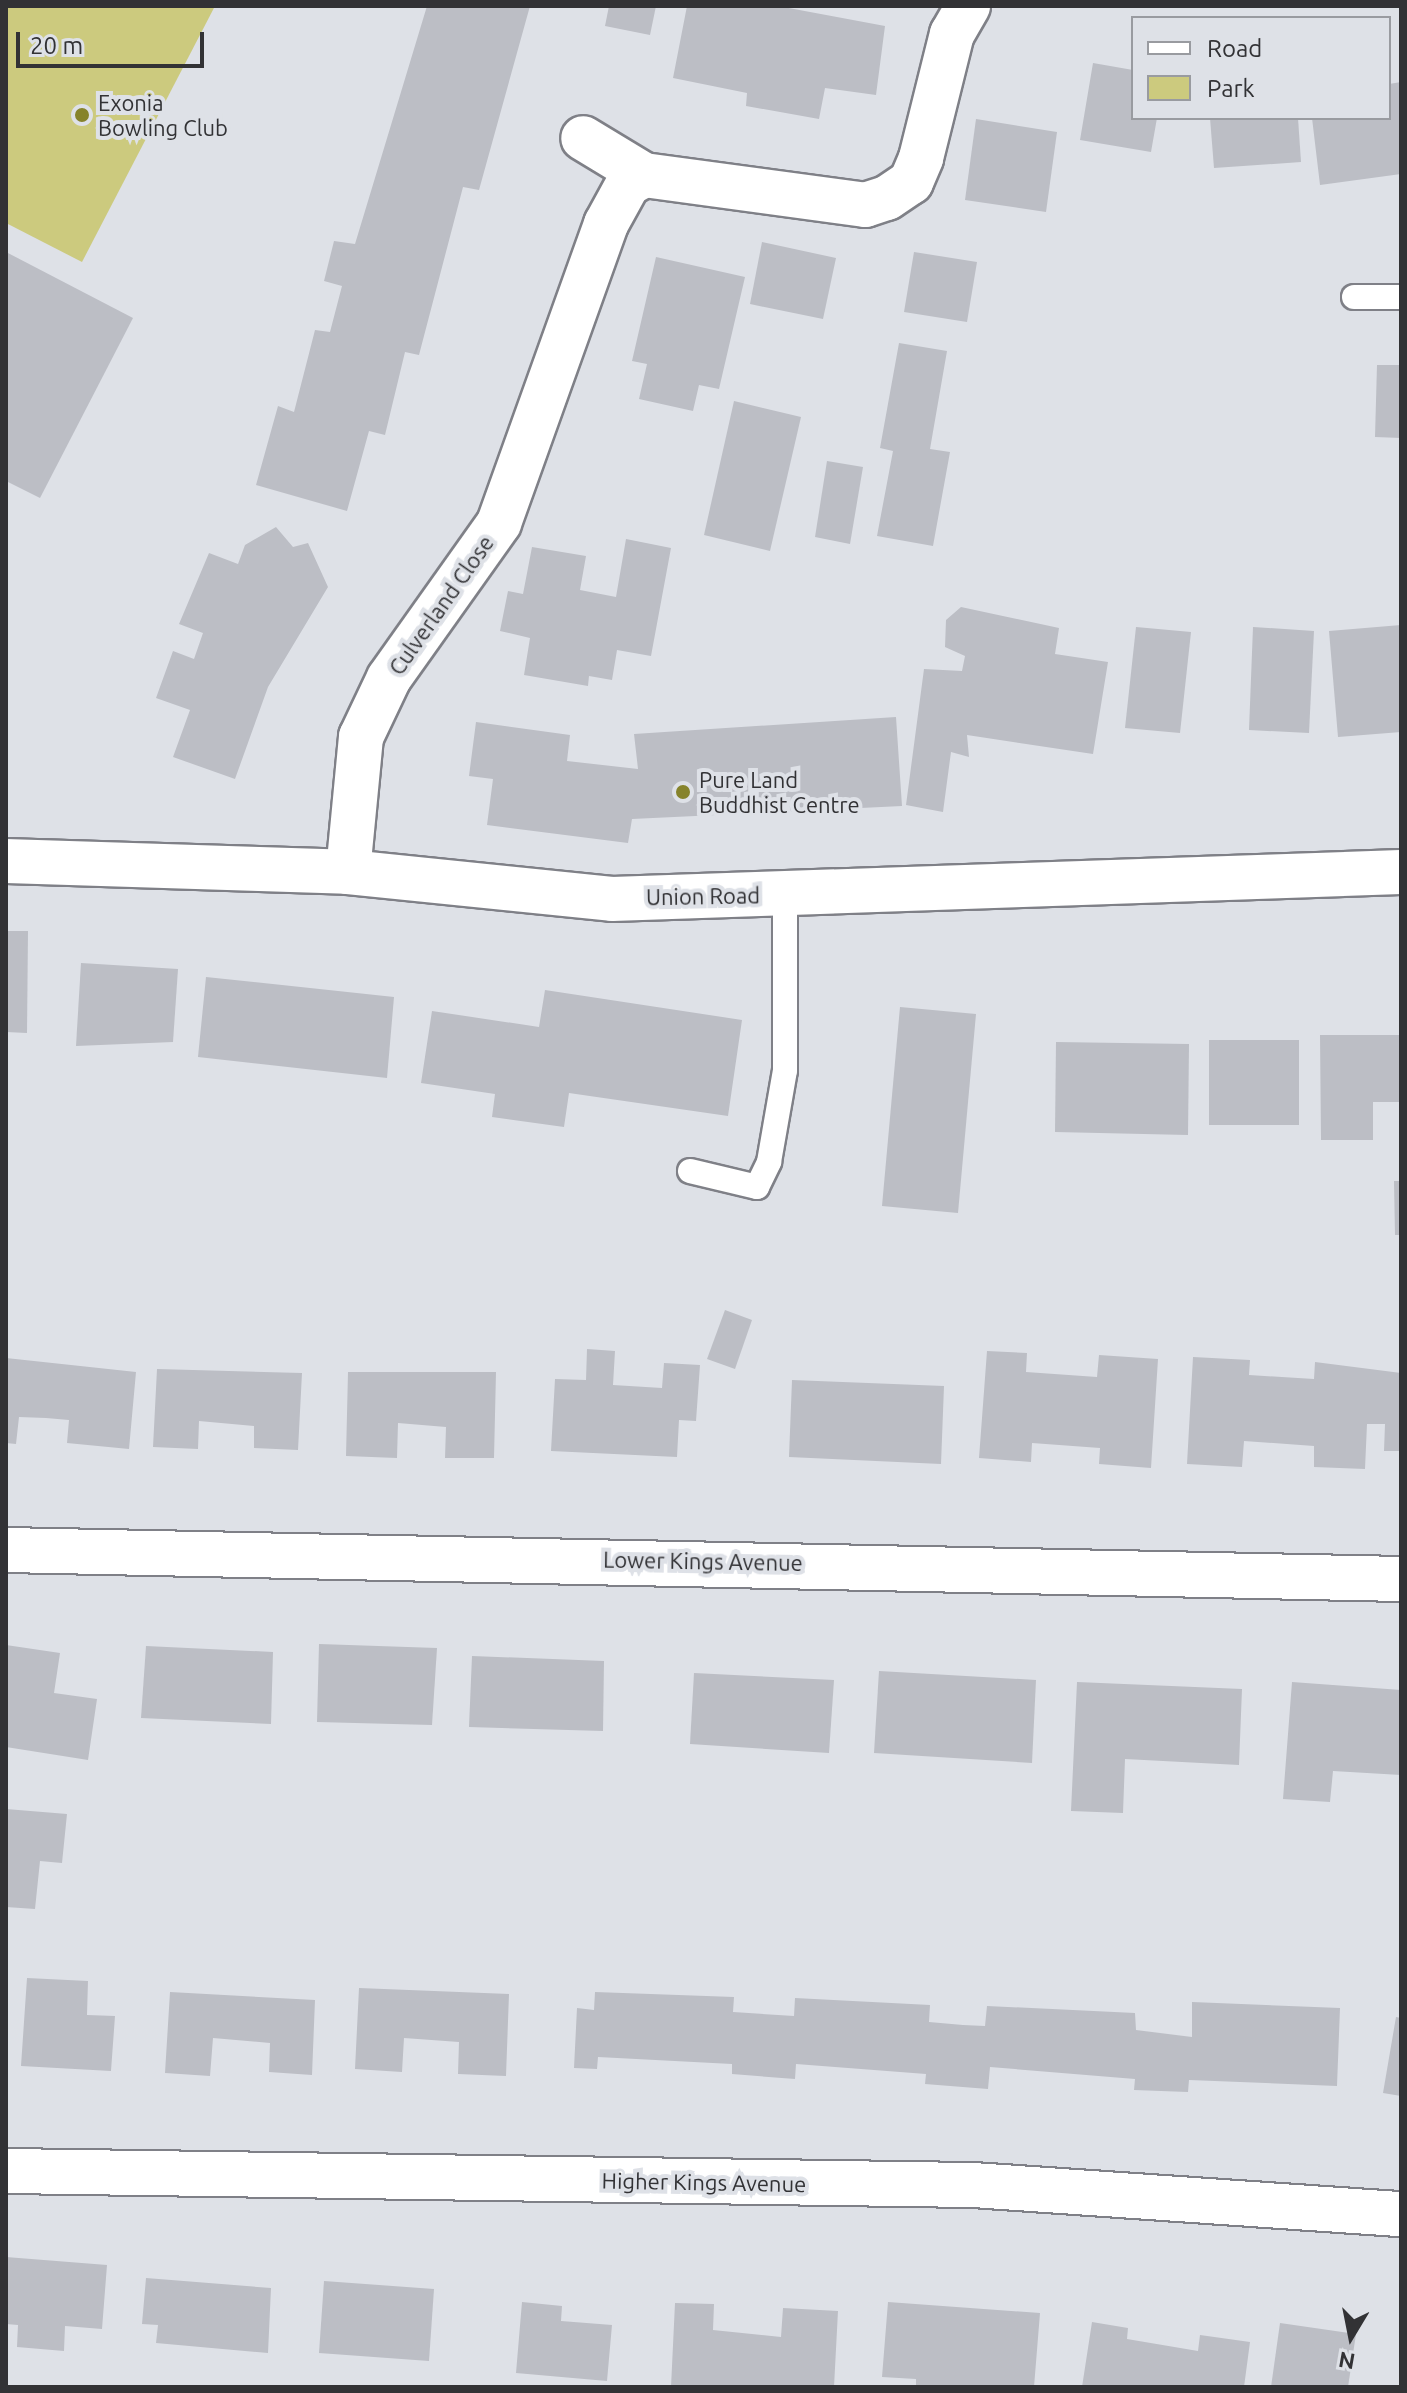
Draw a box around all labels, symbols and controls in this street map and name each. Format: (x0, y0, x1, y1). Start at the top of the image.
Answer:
scale bar (20, 16, 208, 66)
legend (1131, 16, 1391, 120)
text: 20 m (30, 32, 83, 59)
text: Road (1207, 35, 1262, 62)
text: Park (1207, 75, 1255, 102)
place label: Exonia Bowling Club (98, 89, 228, 140)
marker: Exonia Bowling Club (73, 106, 91, 124)
street label: Culverland Close (383, 530, 499, 680)
place label: Pure Land Buddhist Centre (699, 766, 860, 818)
marker: Pure Land Buddhist Centre (674, 783, 692, 801)
street label: Union Road (646, 882, 760, 910)
street label: Lower Kings Avenue (603, 1546, 803, 1576)
street label: Higher Kings Avenue (602, 2167, 806, 2197)
north arrow (1311, 2297, 1391, 2377)
text: N (1336, 2347, 1357, 2375)

